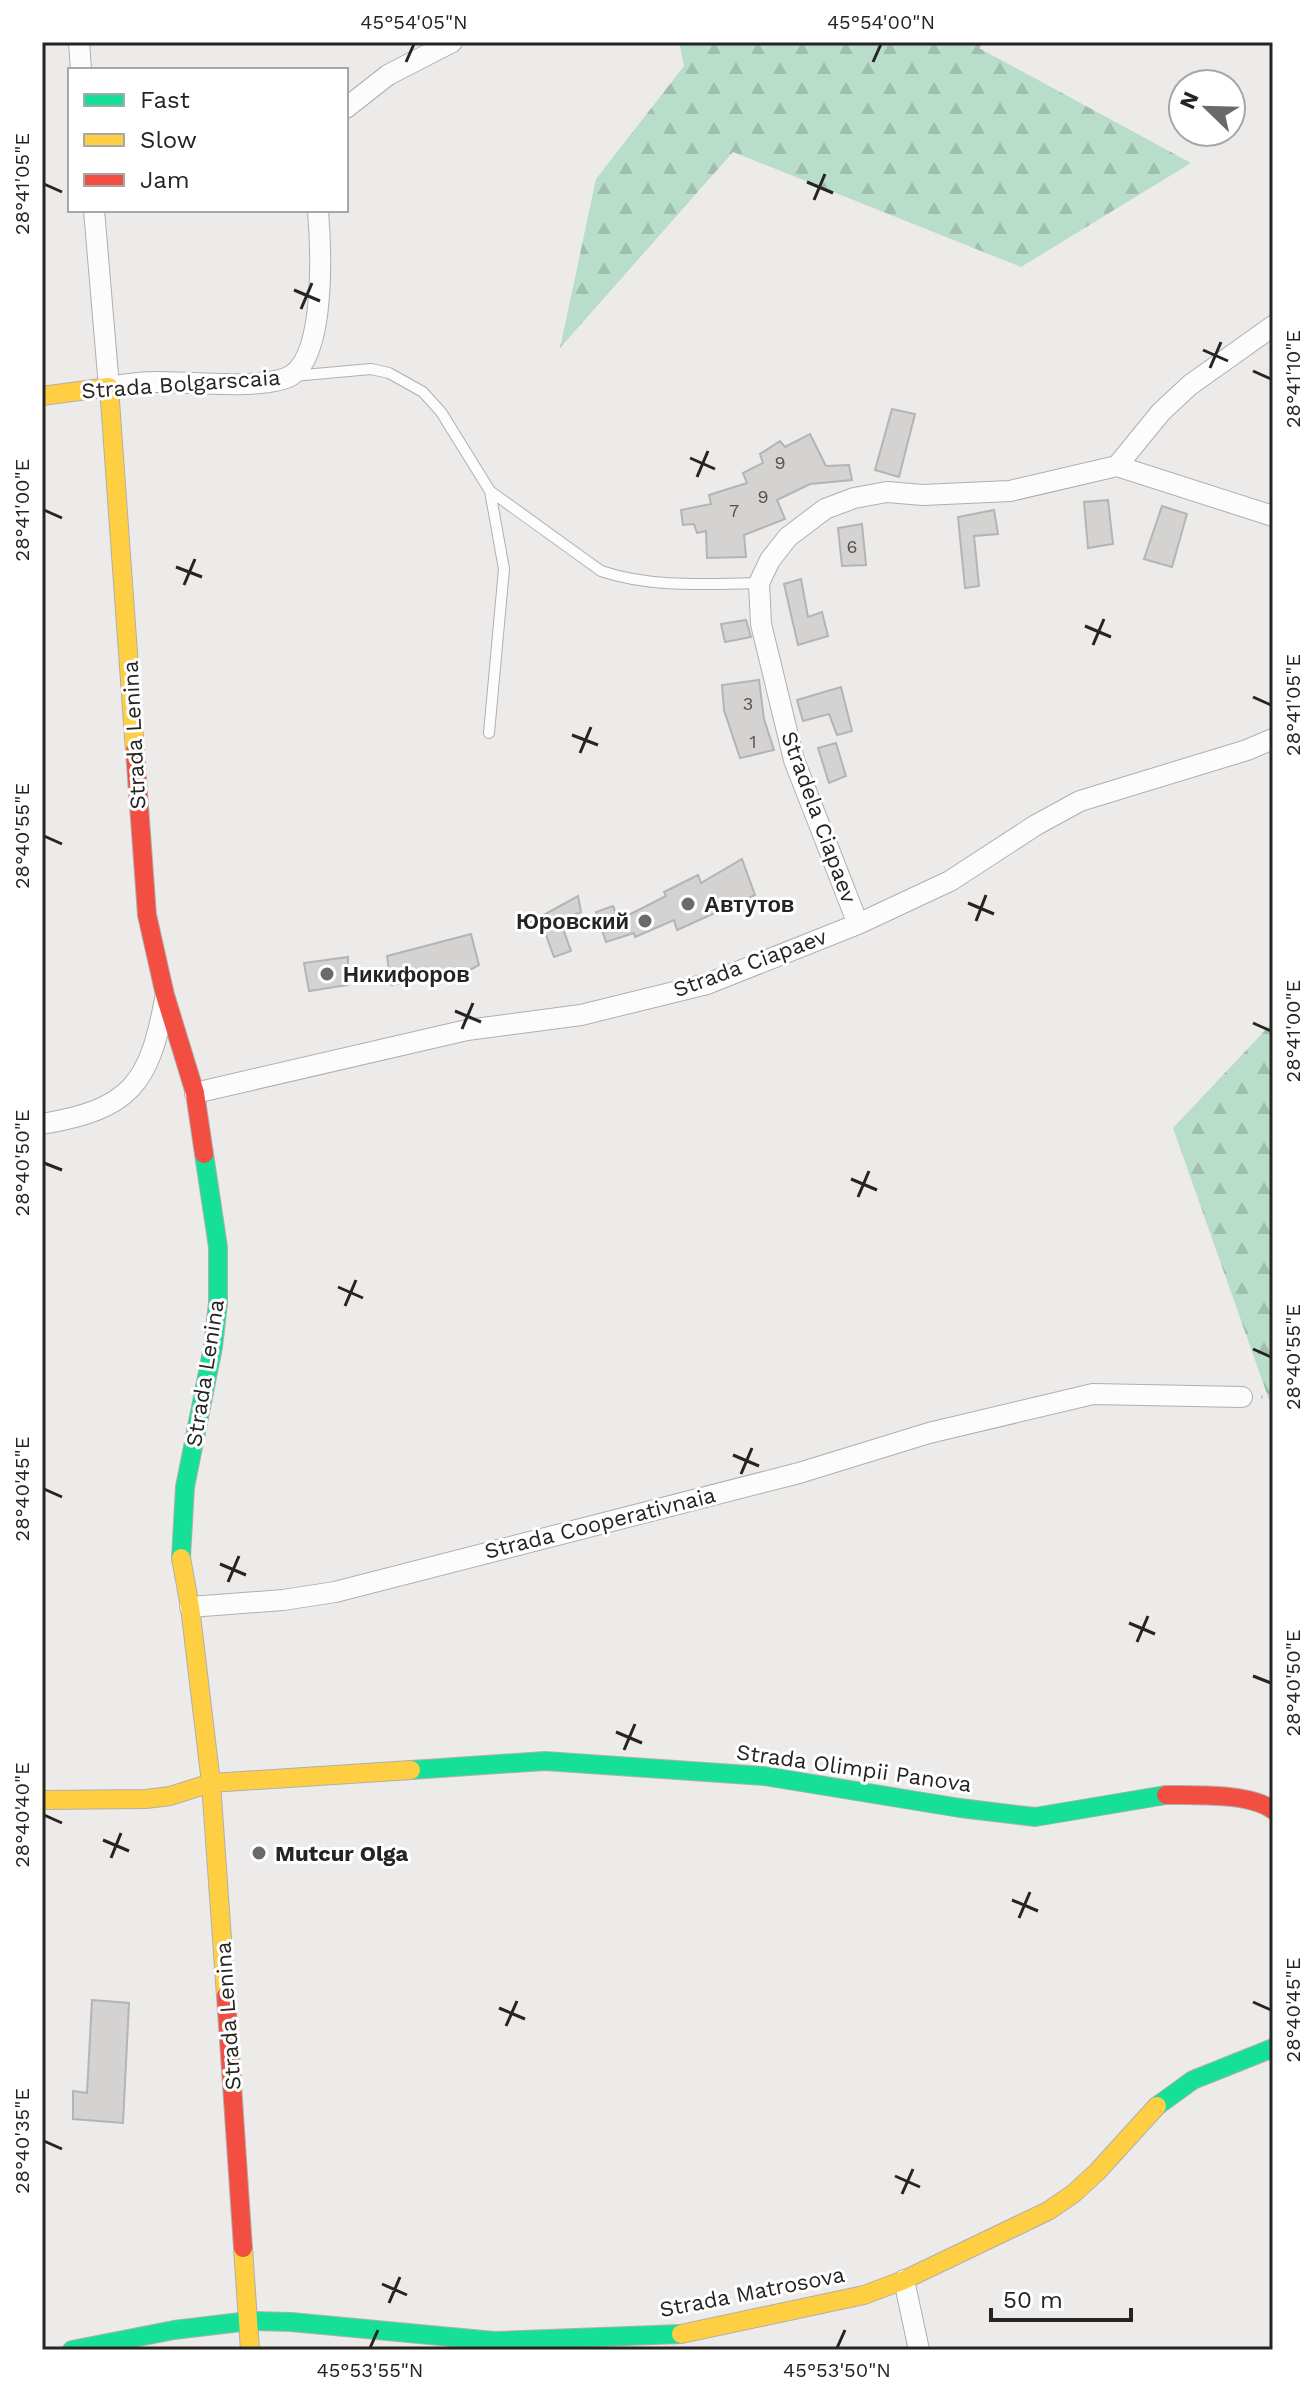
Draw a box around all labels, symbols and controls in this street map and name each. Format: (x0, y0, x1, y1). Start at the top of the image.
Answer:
text: 45°54'05"N (360, 10, 468, 34)
text: 45°54'00"N (827, 10, 935, 34)
legend (68, 68, 348, 212)
north arrow (1167, 68, 1247, 148)
text: Fast (140, 86, 190, 114)
text: N (1174, 88, 1204, 113)
text: Slow (140, 126, 197, 154)
text: 28°41'05"E (10, 133, 34, 235)
text: Jam (140, 166, 190, 194)
text: 28°41'10"E (1281, 330, 1305, 428)
street label: Strada Bolgarscaia (81, 365, 281, 403)
house number: 9 (774, 452, 786, 473)
text: 28°41'00"E (10, 459, 34, 561)
house number: 9 (757, 486, 769, 507)
house number: 7 (729, 500, 739, 521)
house number: 6 (847, 536, 857, 557)
text: 28°41'05"E (1281, 654, 1305, 756)
street label: Strada Lenina (118, 660, 150, 810)
house number: 3 (743, 693, 753, 714)
street label: Stradela Ciapaev (776, 728, 862, 907)
house number: 1 (749, 731, 757, 752)
text: 28°40'55"E (10, 783, 34, 889)
place label: Автутов (704, 892, 794, 917)
marker: Автутов (679, 895, 697, 913)
place label: Юровский (516, 909, 629, 934)
marker: Юровский (636, 912, 654, 930)
street label: Strada Ciapaev (670, 924, 831, 1002)
place label: Никифоров (343, 962, 470, 987)
marker: Никифоров (318, 965, 336, 983)
text: 28°41'00"E (1281, 980, 1305, 1082)
text: 28°40'50"E (10, 1110, 34, 1216)
street label: Strada Lenina (181, 1298, 229, 1448)
text: 28°40'55"E (1281, 1304, 1305, 1410)
text: 28°40'45"E (10, 1437, 34, 1541)
street label: Strada Cooperativnaia (482, 1482, 718, 1564)
text: 28°40'50"E (1281, 1630, 1305, 1736)
street label: Strada Olimpii Panova (735, 1739, 973, 1797)
text: 28°40'40"E (10, 1762, 34, 1868)
place label: Mutcur Olga (275, 1841, 408, 1866)
marker: Mutcur Olga (250, 1844, 268, 1862)
street label: Strada Lenina (210, 1941, 246, 2091)
text: 28°40'45"E (1281, 1958, 1305, 2062)
text: 28°40'35"E (10, 2088, 34, 2194)
street label: Strada Matrosova (657, 2262, 847, 2322)
scale bar (991, 2272, 1131, 2322)
text: 50 m (1003, 2286, 1063, 2314)
text: 45°53'55"N (316, 2358, 424, 2382)
text: 45°53'50"N (783, 2358, 891, 2382)

